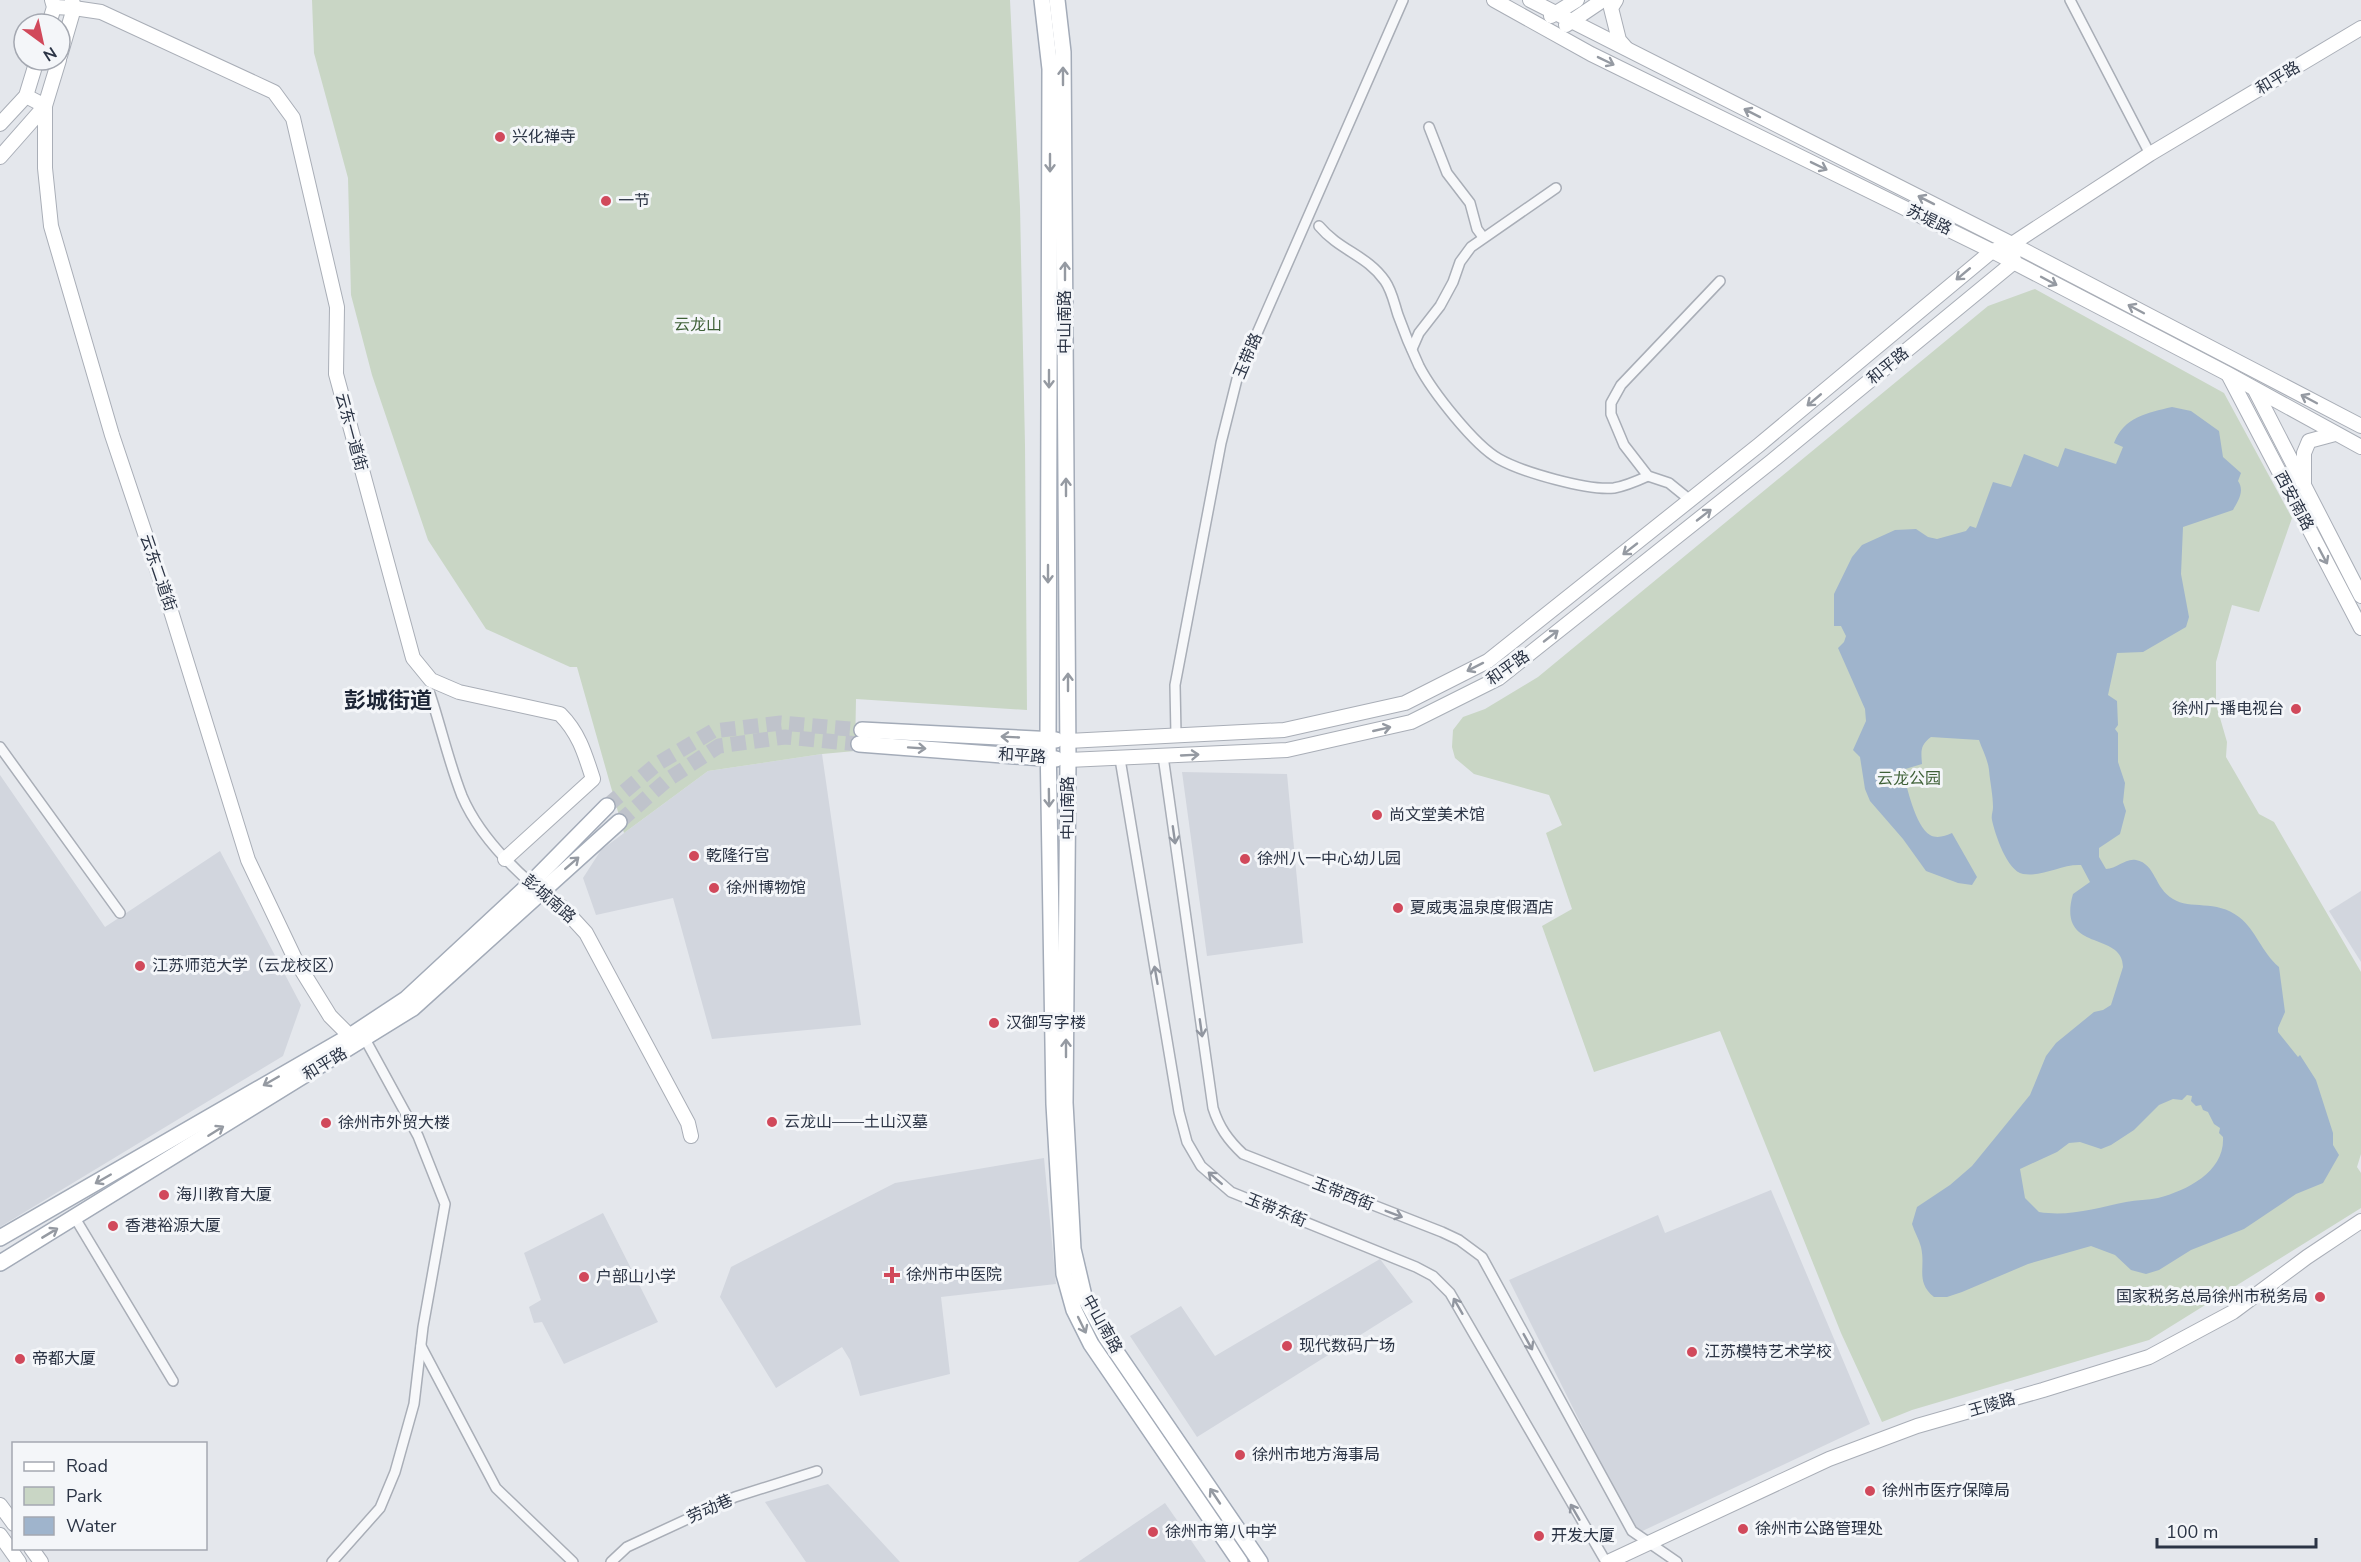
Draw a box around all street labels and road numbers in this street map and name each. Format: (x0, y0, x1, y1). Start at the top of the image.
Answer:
street label: 和平路 (2252, 56, 2304, 100)
street label: 苏堤路 (1903, 200, 1955, 240)
street label: 中山南路 (1054, 290, 1076, 354)
street label: 玉带路 (1228, 330, 1268, 382)
street label: 和平路 (1862, 342, 1914, 390)
street label: 云东一道街 (330, 391, 372, 473)
street label: 西安南路 (2269, 468, 2319, 534)
street label: 云东二道街 (135, 532, 181, 614)
street label: 和平路 (1482, 645, 1534, 691)
street label: 和平路 (997, 743, 1047, 769)
street label: 中山南路 (1057, 776, 1079, 840)
street label: 彭城南路 (518, 870, 580, 928)
street label: 和平路 (299, 1042, 351, 1086)
street label: 玉带西街 (1309, 1172, 1377, 1216)
street label: 玉带东街 (1242, 1188, 1310, 1232)
street label: 中山南路 (1077, 1291, 1127, 1357)
street label: 王陵路 (1966, 1388, 2018, 1422)
street label: 劳动巷 (684, 1489, 736, 1529)

